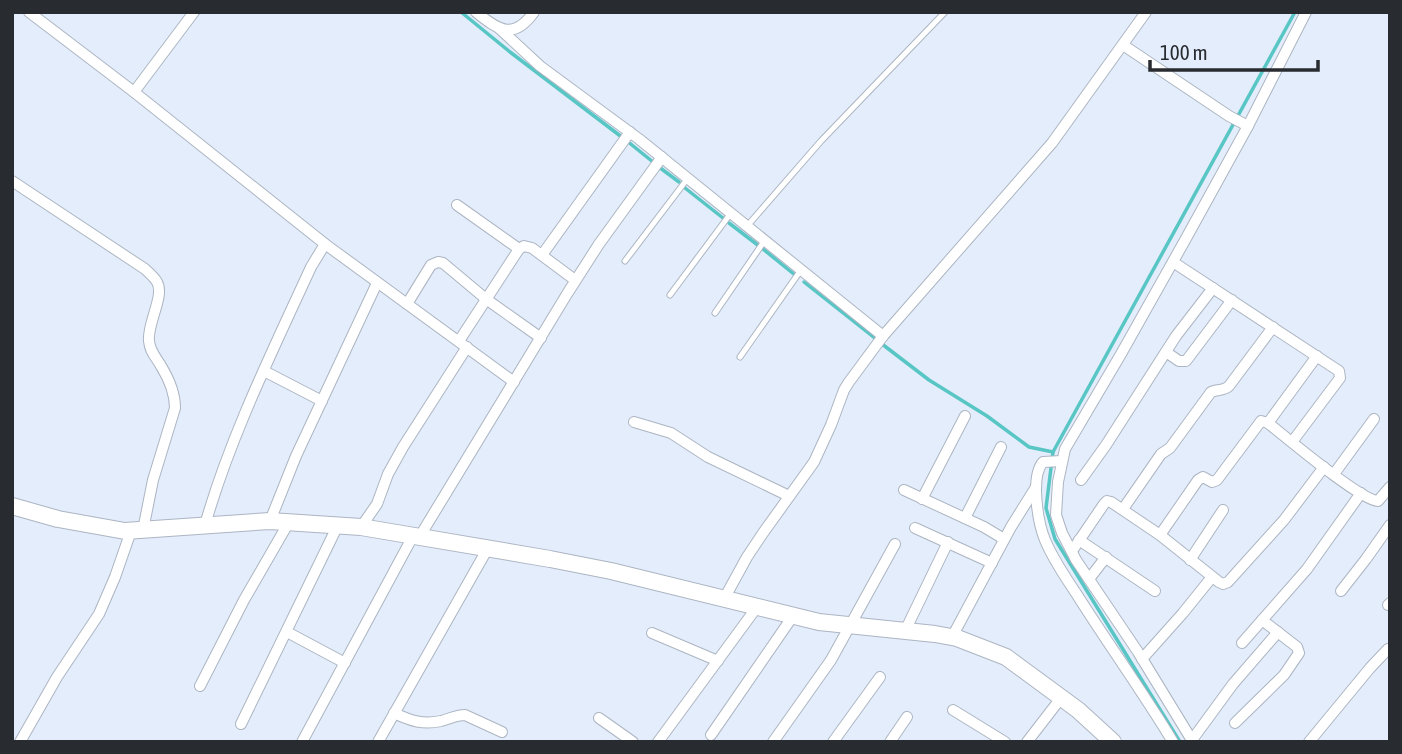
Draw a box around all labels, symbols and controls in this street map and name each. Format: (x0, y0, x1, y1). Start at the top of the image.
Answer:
scale bar (1150, 28, 1318, 72)
text: 100 m (1160, 40, 1208, 64)

